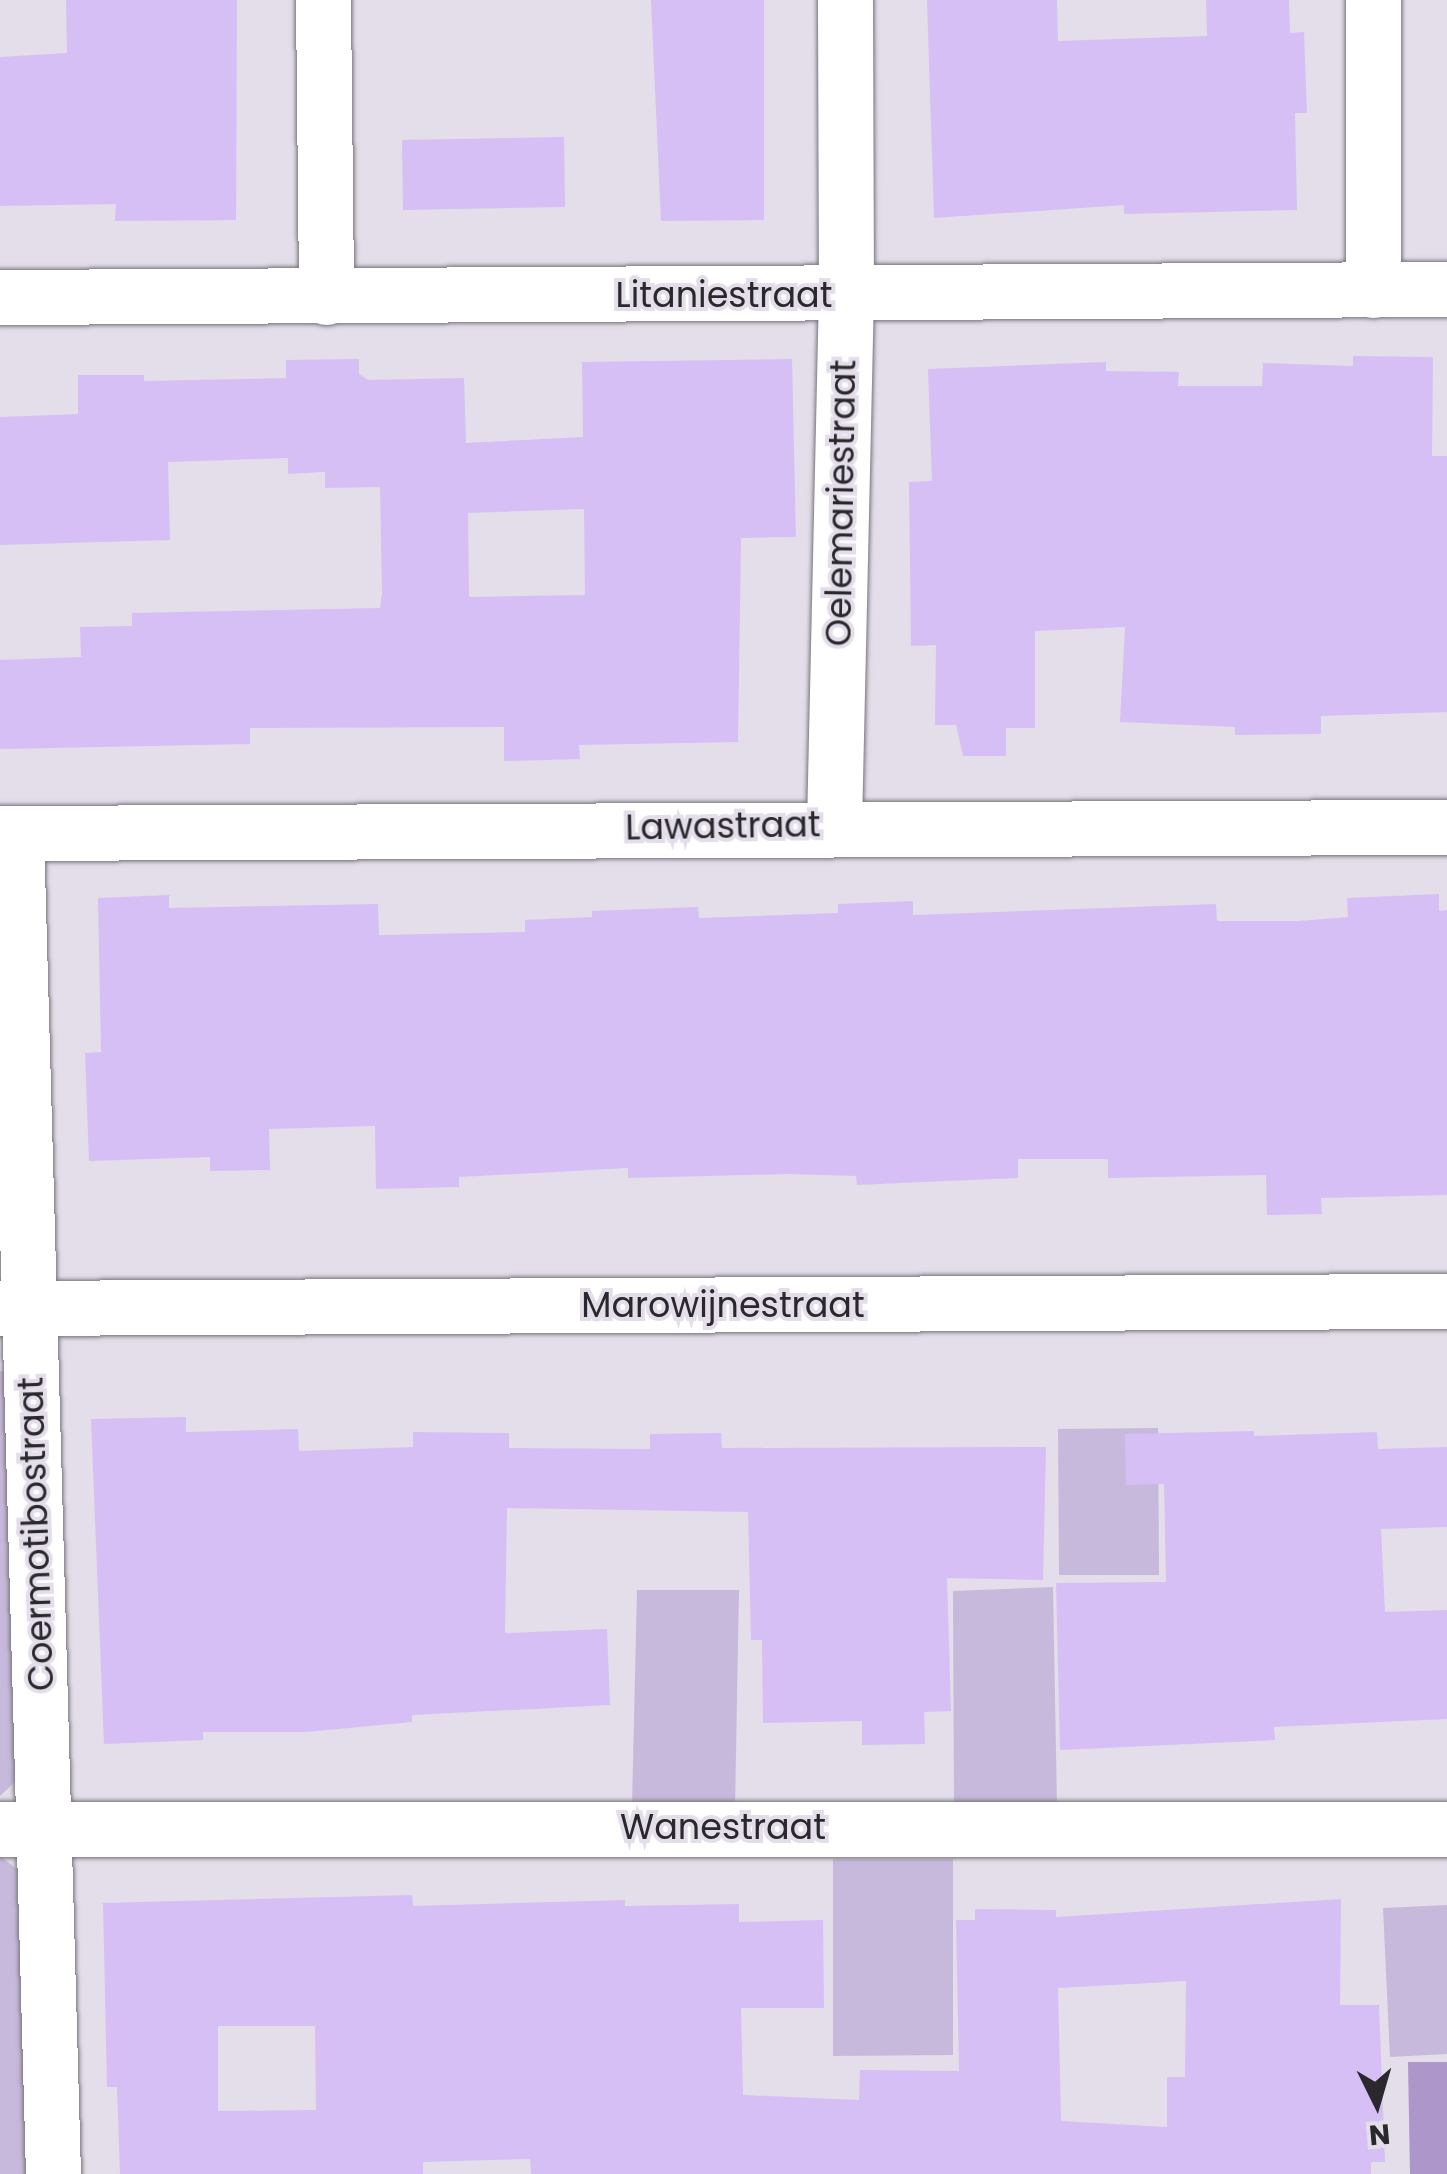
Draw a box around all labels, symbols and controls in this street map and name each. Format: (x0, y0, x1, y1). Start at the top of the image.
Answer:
street label: Litaniestraat (616, 274, 832, 316)
street label: Oelemariestraat (818, 359, 864, 647)
street label: Lawastraat (625, 803, 821, 849)
street label: Marowijnestraat (581, 1284, 865, 1326)
street label: Coermotibostraat (10, 1376, 62, 1692)
street label: Wanestraat (620, 1806, 826, 1848)
north arrow (1327, 2054, 1427, 2154)
text: N (1367, 2114, 1392, 2155)

